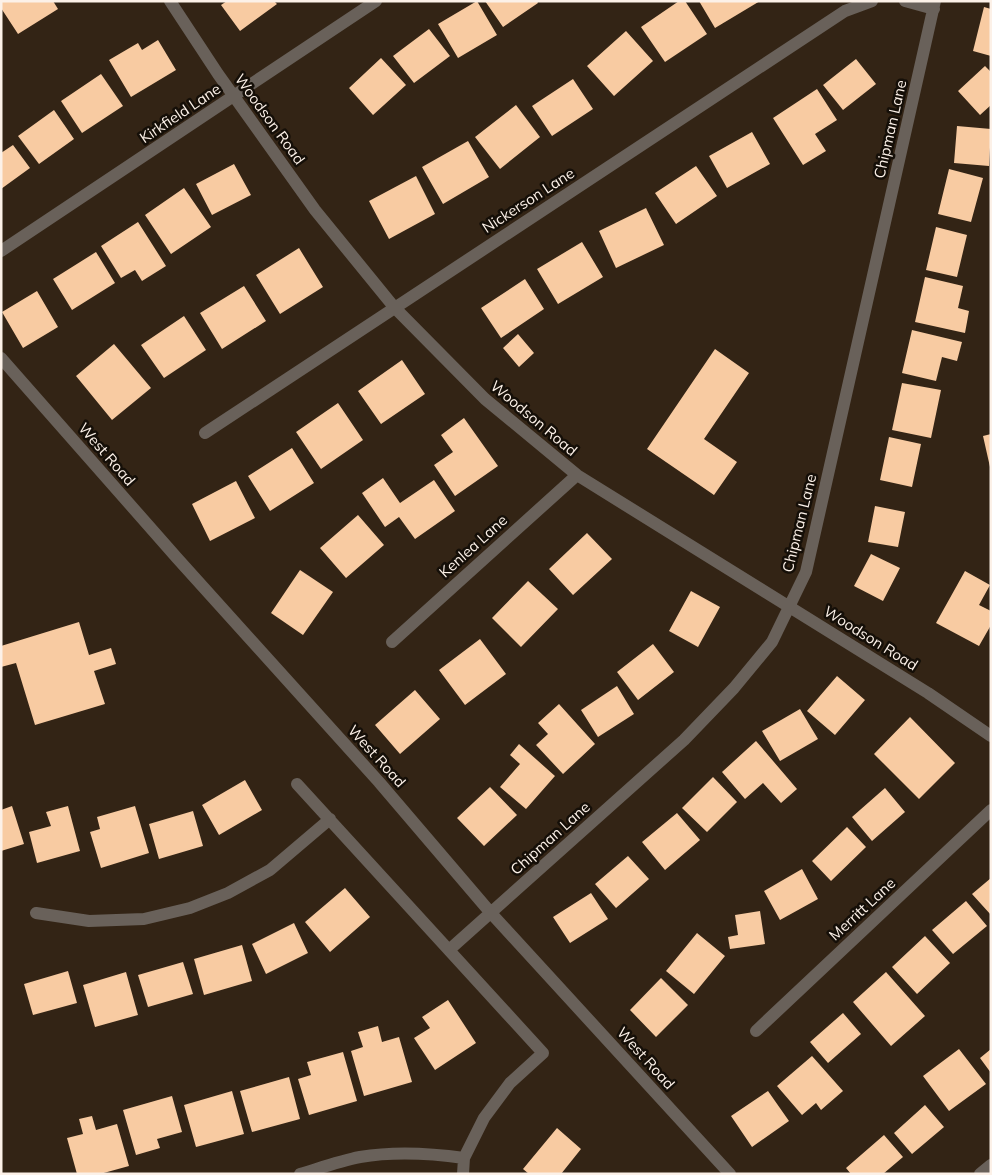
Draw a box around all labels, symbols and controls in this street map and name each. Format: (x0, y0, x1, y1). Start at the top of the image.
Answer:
street label: Woodson Road (231, 70, 309, 168)
street label: Chipman Lane (869, 78, 911, 180)
street label: Kirkfield Lane (136, 79, 224, 147)
street label: Nickerson Lane (478, 163, 578, 237)
street label: Woodson Road (487, 376, 581, 460)
street label: West Road (74, 419, 140, 489)
street label: Chipman Lane (778, 472, 820, 574)
street label: Kenlea Lane (435, 510, 511, 582)
street label: Woodson Road (820, 601, 922, 675)
street label: West Road (344, 721, 410, 791)
street label: Chipman Lane (506, 797, 594, 879)
street label: Merritt Lane (825, 873, 899, 945)
street label: West Road (613, 1023, 679, 1093)

